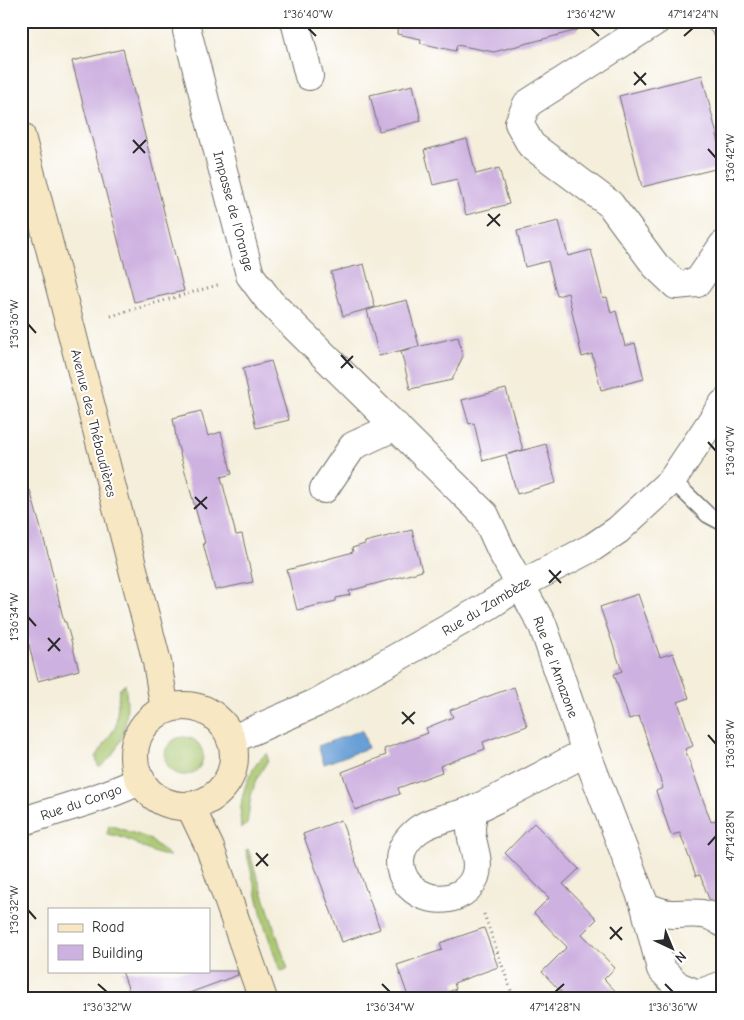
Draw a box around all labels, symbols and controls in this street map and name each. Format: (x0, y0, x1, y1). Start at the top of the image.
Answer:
text: 1°36'40"W (283, 7, 333, 21)
text: 1°36'42"W (567, 7, 616, 21)
text: 47°14'24"N (668, 7, 718, 21)
text: 1°36'42"W (723, 133, 737, 182)
street label: Impasse de l'Orange (209, 149, 258, 273)
text: 1°36'36"W (7, 299, 21, 348)
street label: Avenue des Thébaudières (67, 347, 120, 499)
text: 1°36'40"W (723, 426, 737, 476)
street label: Rue du Zambèze (439, 573, 534, 640)
text: 1°36'34"W (7, 592, 21, 641)
street label: Rue de l'Amazone (529, 614, 582, 720)
text: 1°36'38"W (723, 719, 737, 768)
street label: Rue du Congo (38, 781, 124, 824)
text: 47°14'28"N (723, 811, 737, 862)
text: 1°36'32"W (7, 885, 21, 934)
legend (48, 908, 210, 972)
text: Road (92, 918, 124, 936)
north arrow (646, 922, 696, 972)
text: Building (92, 944, 143, 962)
text: N (671, 948, 690, 966)
text: 1°36'32"W (83, 1000, 132, 1014)
text: 1°36'34"W (366, 1000, 415, 1014)
text: 47°14'28"N (530, 1000, 581, 1014)
text: 1°36'36"W (649, 1000, 698, 1014)

